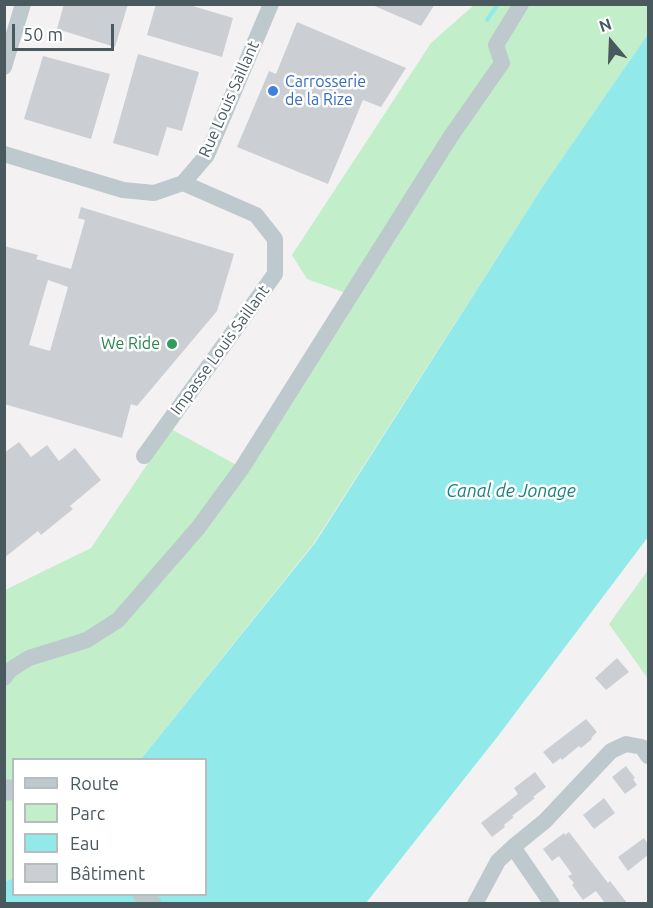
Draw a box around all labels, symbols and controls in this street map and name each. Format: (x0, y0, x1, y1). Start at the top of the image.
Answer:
scale bar (15, 12, 117, 50)
north arrow (581, 12, 641, 72)
text: N (597, 15, 614, 35)
text: 50 m (23, 24, 63, 44)
street label: Rue Louis Saillant (195, 38, 263, 160)
place label: Carrosserie de la Rize (285, 72, 366, 110)
marker: Carrosserie de la Rize (266, 84, 280, 98)
street label: Impasse Louis Saillant (167, 281, 273, 419)
place label: We Ride (101, 334, 160, 354)
marker: We Ride (165, 337, 179, 351)
water label: Canal de Jonage (446, 480, 576, 502)
legend (12, 758, 207, 896)
text: Route (70, 773, 119, 793)
text: Parc (70, 803, 105, 823)
text: Eau (70, 833, 100, 853)
text: Bâtiment (70, 863, 145, 883)

